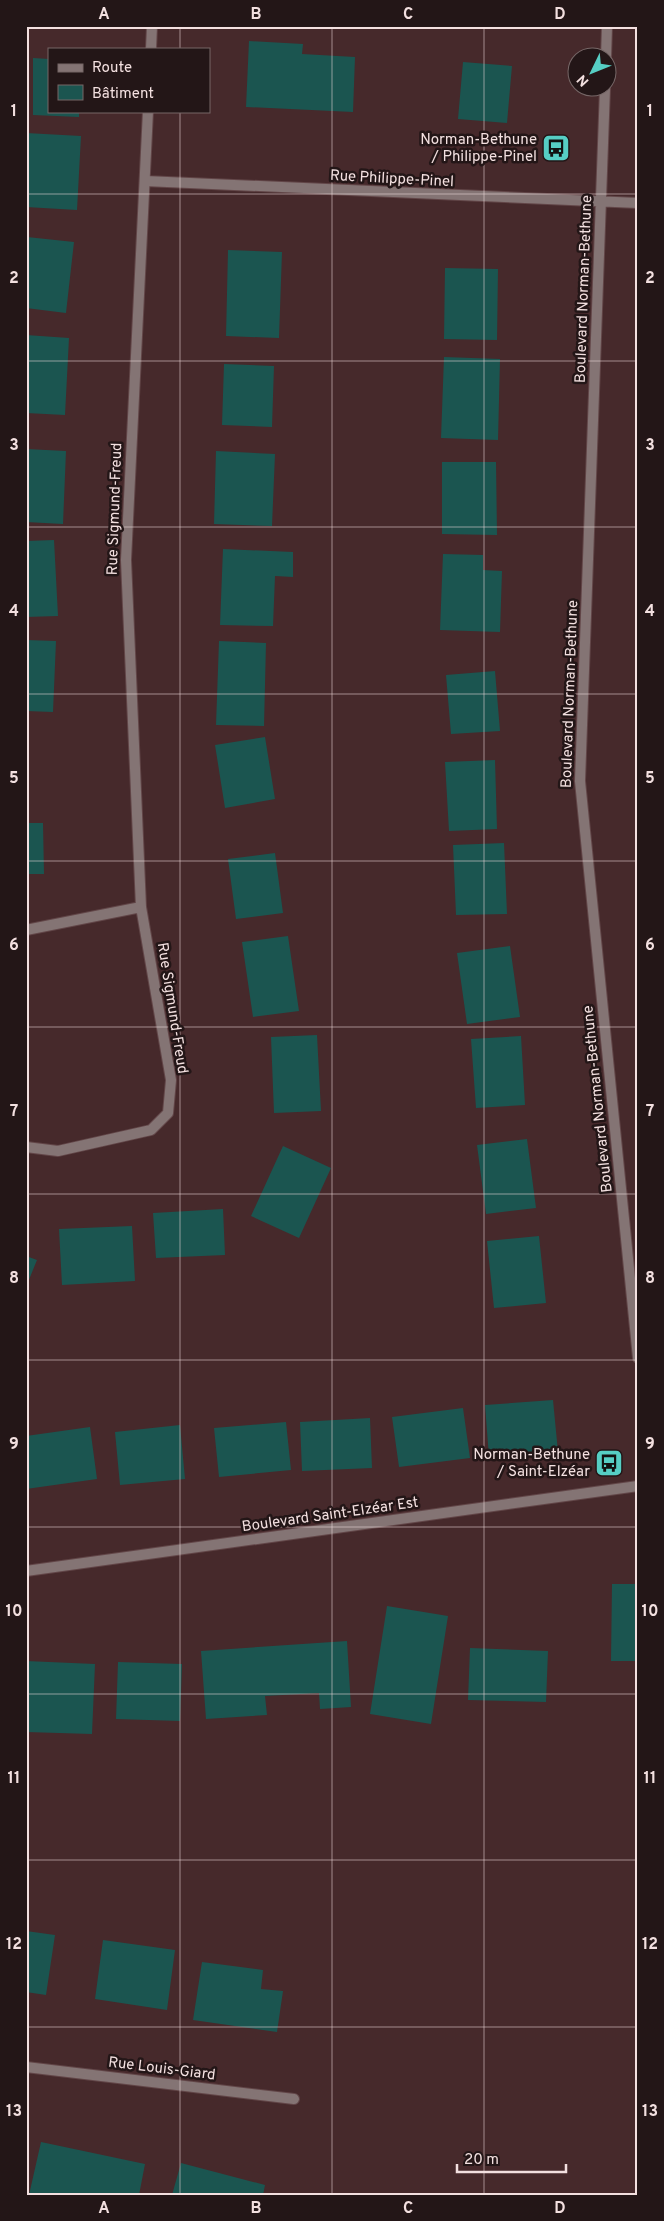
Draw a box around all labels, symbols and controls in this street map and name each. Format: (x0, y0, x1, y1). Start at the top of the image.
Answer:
text: A (98, 5, 110, 25)
text: B (250, 5, 262, 25)
text: C (403, 5, 413, 25)
text: D (554, 5, 566, 25)
legend (48, 48, 210, 112)
north arrow (566, 48, 616, 98)
text: Route (92, 59, 132, 78)
text: N (574, 70, 593, 89)
text: Bâtiment (92, 85, 154, 104)
text: 1 (11, 102, 17, 122)
text: 1 (647, 102, 653, 122)
place label: Norman-Bethune / Philippe-Pinel (420, 131, 537, 167)
bus stop icon: Norman-Bethune / Philippe-Pinel (541, 133, 571, 163)
street label: Rue Philippe-Pinel (329, 167, 454, 192)
street label: Boulevard Norman-Bethune (572, 195, 597, 383)
text: 2 (9, 269, 19, 289)
text: 2 (645, 269, 655, 289)
text: 3 (9, 436, 19, 456)
text: 3 (645, 436, 655, 456)
street label: Rue Sigmund-Freud (104, 442, 127, 576)
street label: Boulevard Norman-Bethune (558, 600, 583, 788)
text: 4 (9, 602, 19, 622)
text: 4 (645, 602, 655, 622)
text: 5 (9, 769, 19, 789)
text: 5 (645, 769, 655, 789)
text: 6 (9, 936, 19, 956)
text: 6 (645, 936, 655, 956)
street label: Rue Sigmund-Freud (152, 941, 191, 1075)
street label: Boulevard Norman-Bethune (579, 1004, 618, 1193)
text: 7 (10, 1102, 18, 1122)
text: 7 (646, 1102, 654, 1122)
text: 8 (9, 1269, 19, 1289)
text: 8 (645, 1269, 655, 1289)
text: 9 (9, 1435, 19, 1455)
text: 9 (645, 1435, 655, 1455)
place label: Norman-Bethune / Saint-Elzéar (473, 1446, 590, 1482)
bus stop icon: Norman-Bethune / Saint-Elzéar (594, 1448, 624, 1478)
street label: Boulevard Saint-Elzéar Est (241, 1494, 420, 1537)
text: 10 (6, 1602, 22, 1622)
text: 10 (642, 1602, 658, 1622)
text: 11 (8, 1769, 20, 1789)
text: 11 (644, 1769, 656, 1789)
text: 12 (6, 1935, 22, 1955)
text: 12 (642, 1935, 658, 1955)
street label: Rue Louis-Giard (107, 2053, 217, 2085)
text: 13 (6, 2102, 22, 2122)
text: 13 (642, 2102, 658, 2122)
scale bar (457, 2141, 565, 2173)
text: 20 m (464, 2151, 499, 2170)
text: A (98, 2199, 110, 2219)
text: B (250, 2199, 262, 2219)
text: C (403, 2199, 413, 2219)
text: D (554, 2199, 566, 2219)

